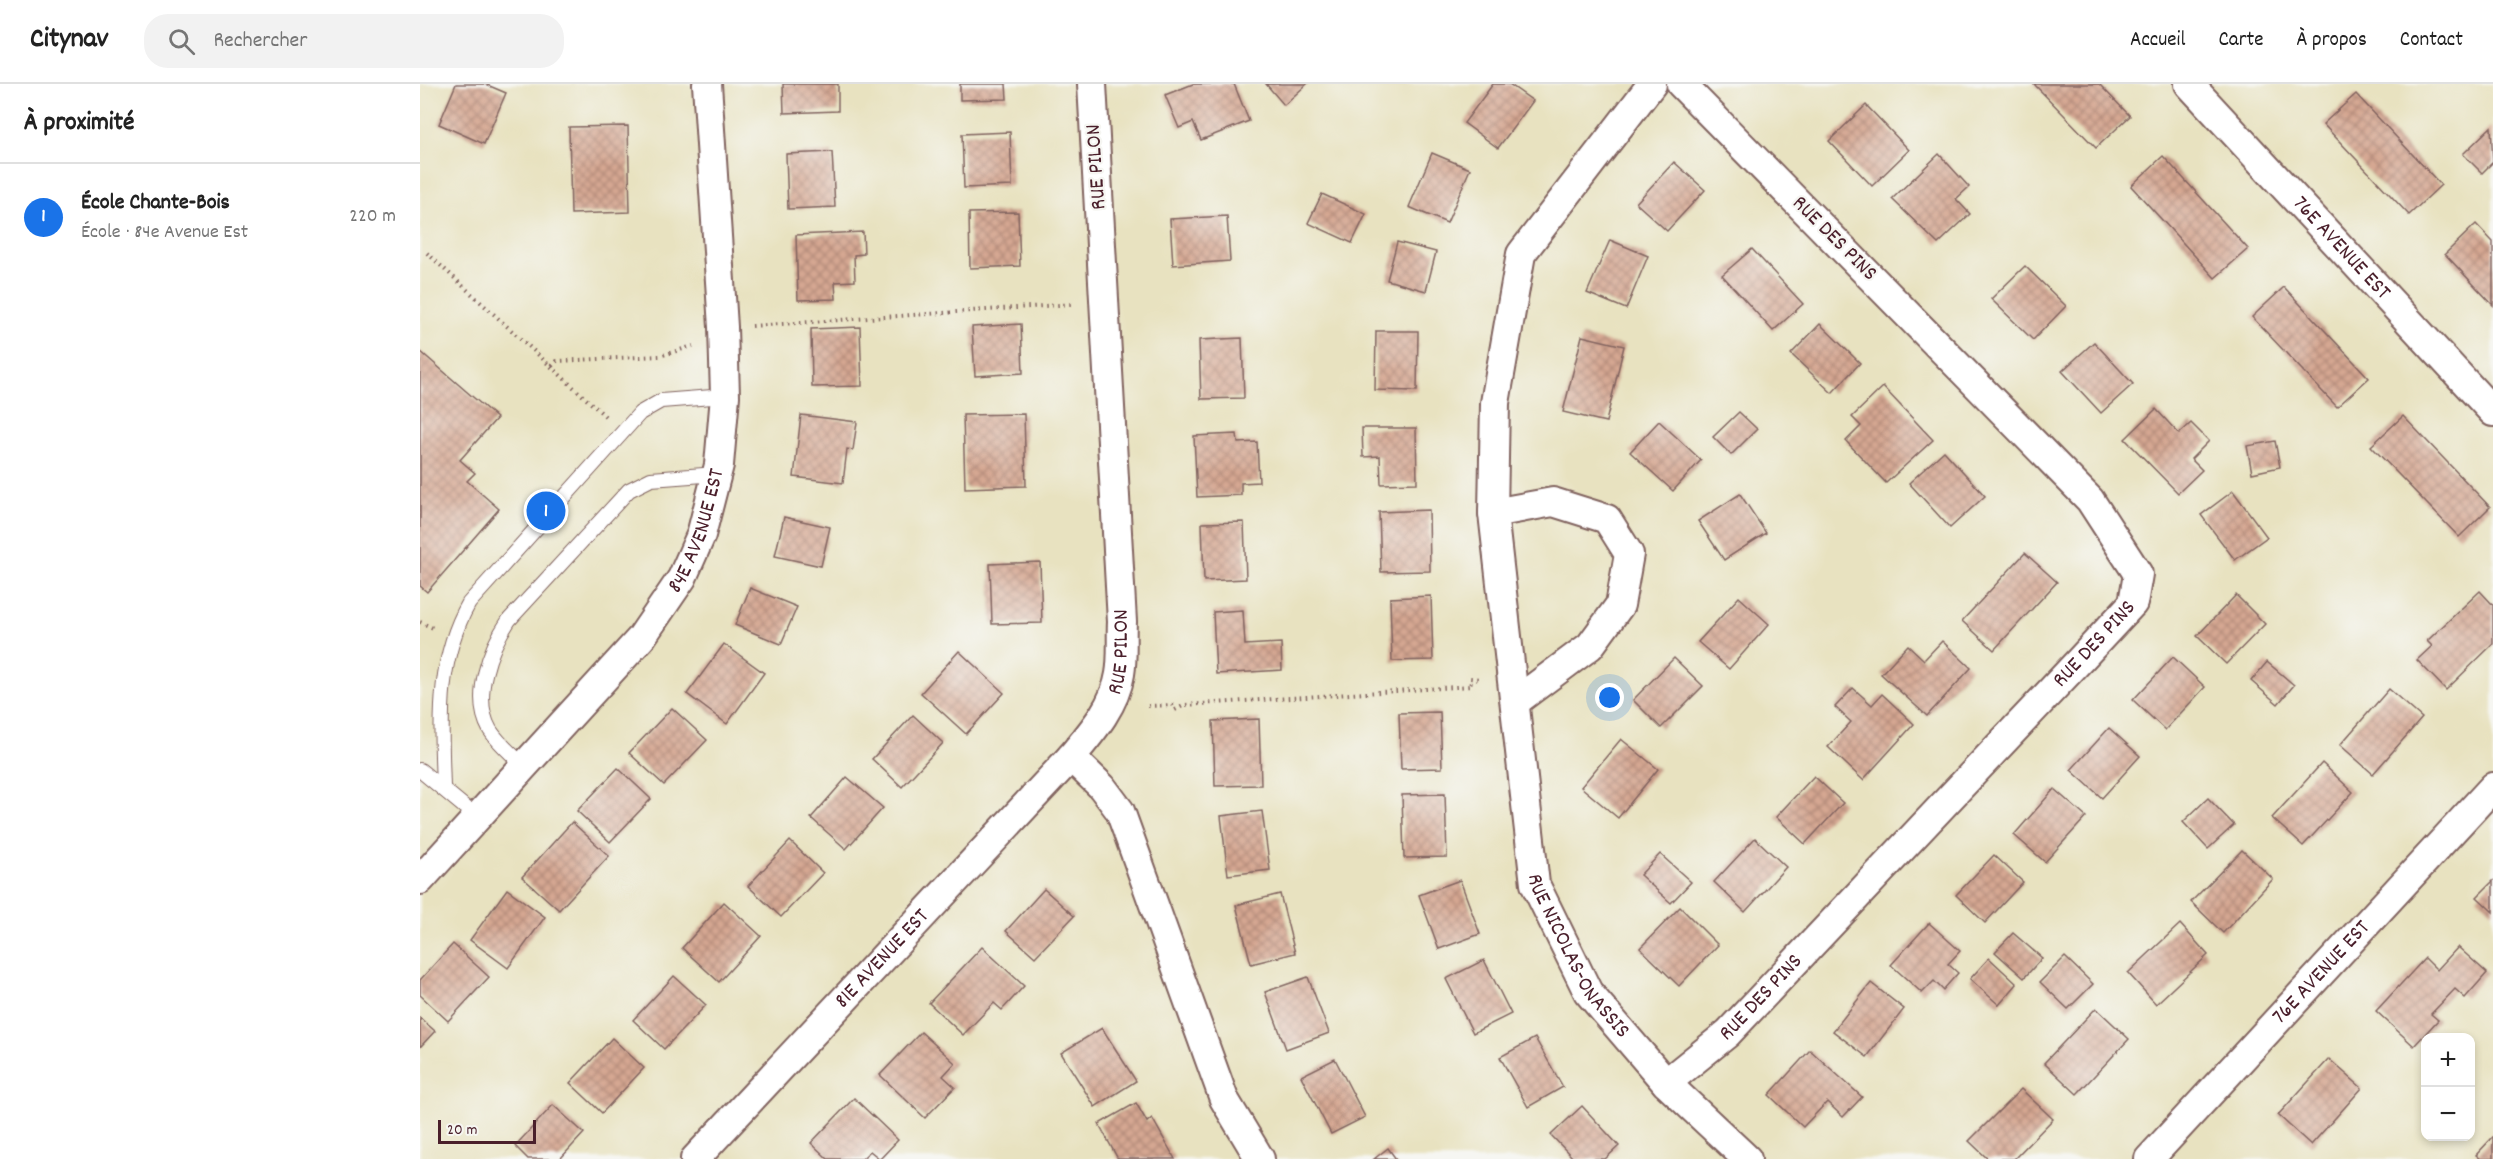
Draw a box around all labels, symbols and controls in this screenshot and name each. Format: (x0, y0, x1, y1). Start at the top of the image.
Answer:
search box (144, 14, 564, 68)
text: Citynav (30, 21, 108, 61)
icon: search (165, 25, 198, 58)
text: Rechercher (213, 26, 307, 57)
text: Accueil (2130, 26, 2185, 56)
text: Carte (2218, 26, 2263, 56)
text: À propos (2296, 26, 2367, 56)
text: Contact (2400, 26, 2463, 56)
text: À proximité (24, 105, 134, 142)
street label: RUE PILON (1079, 123, 1115, 211)
text: École Chante-Bois (81, 188, 230, 219)
street label: RUE DES PINS (1784, 189, 1884, 289)
street label: 76E AVENUE EST (2285, 189, 2398, 307)
text: 1 (41, 203, 46, 231)
text: 220 m (349, 203, 396, 231)
text: École · 84e Avenue Est (81, 219, 248, 247)
street label: 84E AVENUE EST (660, 465, 733, 600)
pin: 1 (526, 488, 566, 534)
street label: RUE DES PINS (2046, 593, 2143, 695)
street label: RUE PILON (1100, 608, 1137, 699)
your location (1595, 683, 1624, 712)
street label: RUE NICOLAS-ONASSIS (1518, 872, 1637, 1045)
street label: 81E AVENUE EST (828, 902, 937, 1016)
street label: 76E AVENUE EST (2265, 913, 2378, 1031)
street label: RUE DES PINS (1713, 947, 1810, 1049)
map controls (2421, 1033, 2475, 1141)
button: + (2421, 1033, 2475, 1087)
button: − (2421, 1087, 2475, 1141)
scale bar (438, 1117, 536, 1144)
text: 20 m (447, 1119, 477, 1142)

